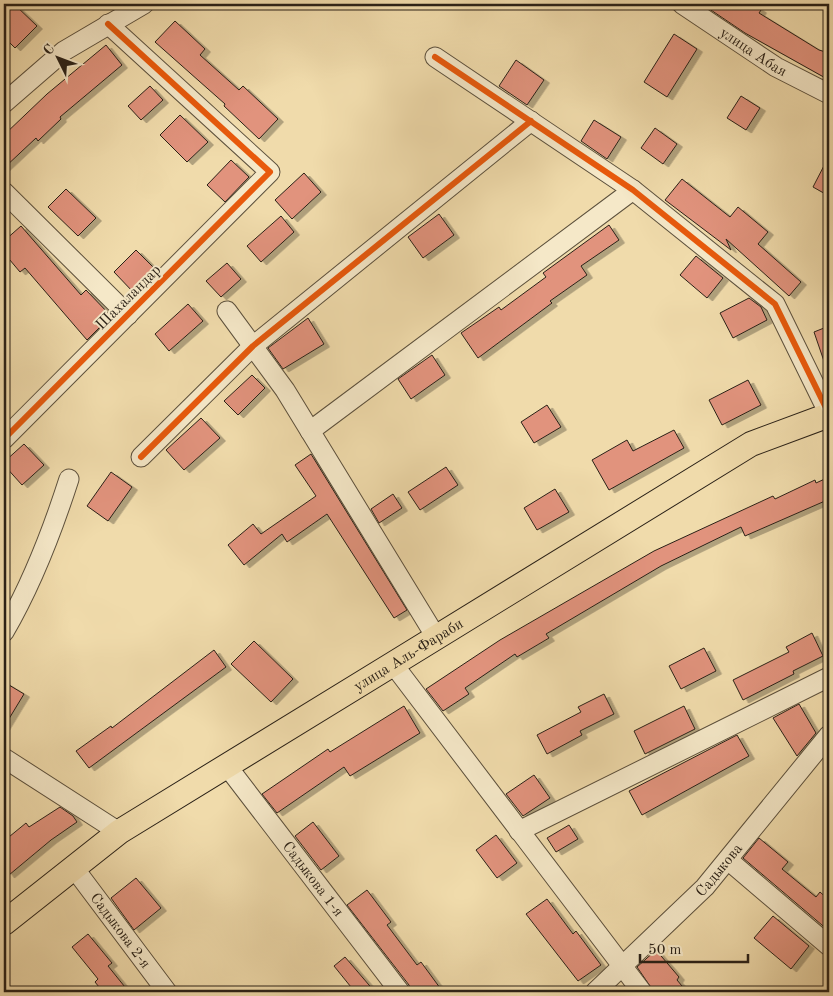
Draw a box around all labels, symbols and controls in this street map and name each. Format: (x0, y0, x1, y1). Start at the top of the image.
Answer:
street label: улица Абая (717, 26, 789, 80)
north arrow (32, 32, 82, 82)
text: С (41, 42, 57, 58)
street label: Шахаландар (94, 263, 165, 333)
street label: улица Аль-Фараби (352, 617, 466, 695)
street label: Садыкова 1-я (279, 839, 346, 920)
street label: Садыкова (694, 841, 746, 900)
street label: Садыкова 2-я (87, 891, 153, 972)
scale bar (640, 931, 748, 963)
text: 50 m (648, 943, 682, 958)

